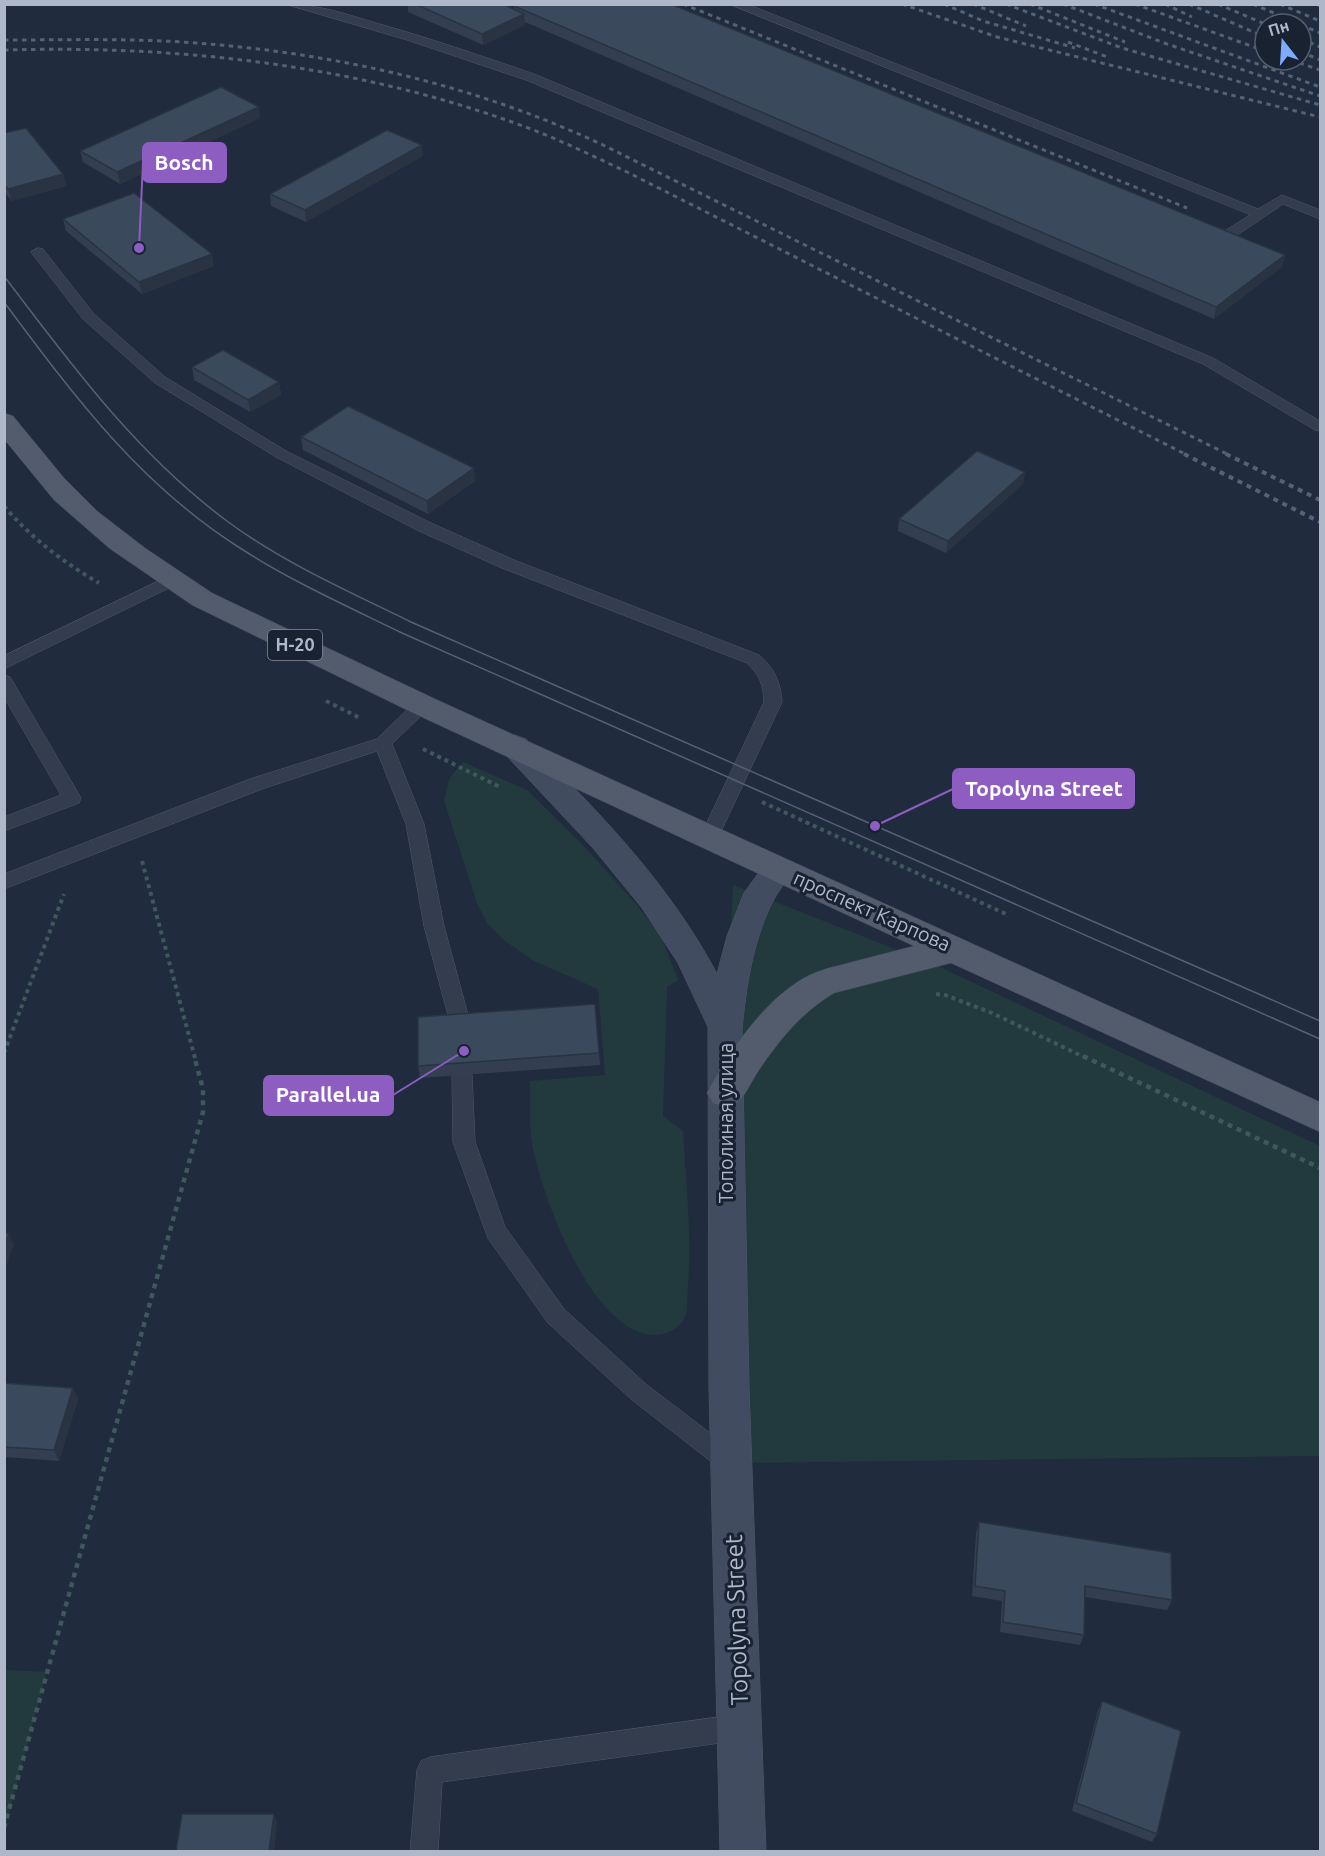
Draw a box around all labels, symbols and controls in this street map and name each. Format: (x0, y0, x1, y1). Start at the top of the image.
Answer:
north arrow (1253, 12, 1313, 72)
text: Пн (1266, 16, 1291, 39)
callout: Bosch (143, 143, 226, 182)
text: Bosch (154, 150, 214, 174)
road number: Н-20 (268, 630, 322, 660)
callout: Topolyna Street (953, 769, 1134, 808)
text: Topolyna Street (965, 776, 1123, 800)
street label: проспект Карпова (790, 866, 954, 955)
street label: Тополиная улица (714, 1043, 737, 1203)
callout: Parallel.ua (264, 1076, 393, 1115)
text: Parallel.ua (276, 1082, 380, 1106)
street label: Topolyna Street (720, 1534, 753, 1706)

